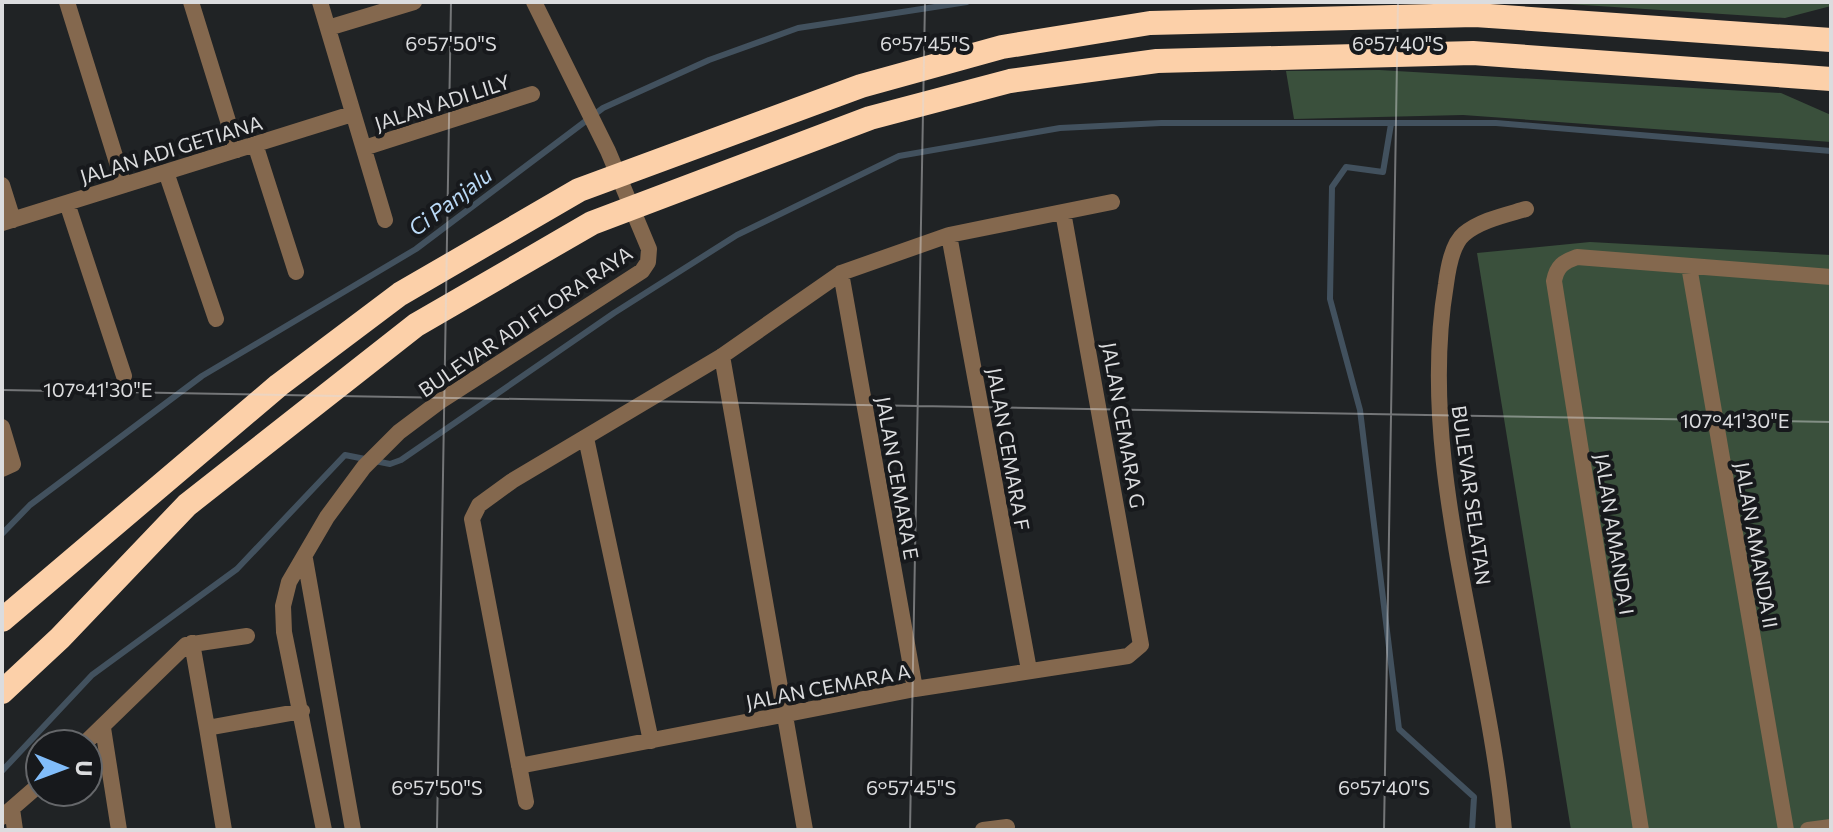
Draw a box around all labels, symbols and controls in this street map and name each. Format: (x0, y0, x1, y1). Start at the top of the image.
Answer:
text: 6°57'50"S (405, 31, 497, 55)
text: 6°57'45"S (880, 31, 970, 55)
text: 6°57'40"S (1352, 31, 1444, 55)
street label: JALAN ADI LILY (371, 69, 513, 135)
street label: JALAN ADI GETIANA (77, 110, 265, 188)
water label: Ci Panjalu (403, 161, 497, 241)
street label: BULEVAR ADI FLORA RAYA (414, 240, 637, 402)
street label: JALAN CEMARA G (1098, 340, 1150, 510)
street label: JALAN CEMARA F (983, 366, 1035, 532)
text: 107°41'30"E (43, 377, 153, 401)
street label: JALAN CEMARA E (872, 395, 924, 561)
street label: BULEVAR SELATAN (1448, 404, 1496, 586)
text: 107°41'30"E (1680, 408, 1790, 432)
street label: JALAN AMANDA I (1590, 452, 1640, 616)
street label: JALAN AMANDA II (1731, 460, 1783, 630)
street label: JALAN CEMARA A (744, 658, 913, 714)
north arrow (24, 728, 104, 808)
text: U (71, 760, 98, 777)
text: 6°57'50"S (391, 775, 483, 799)
text: 6°57'45"S (866, 775, 956, 799)
text: 6°57'40"S (1338, 775, 1430, 799)

